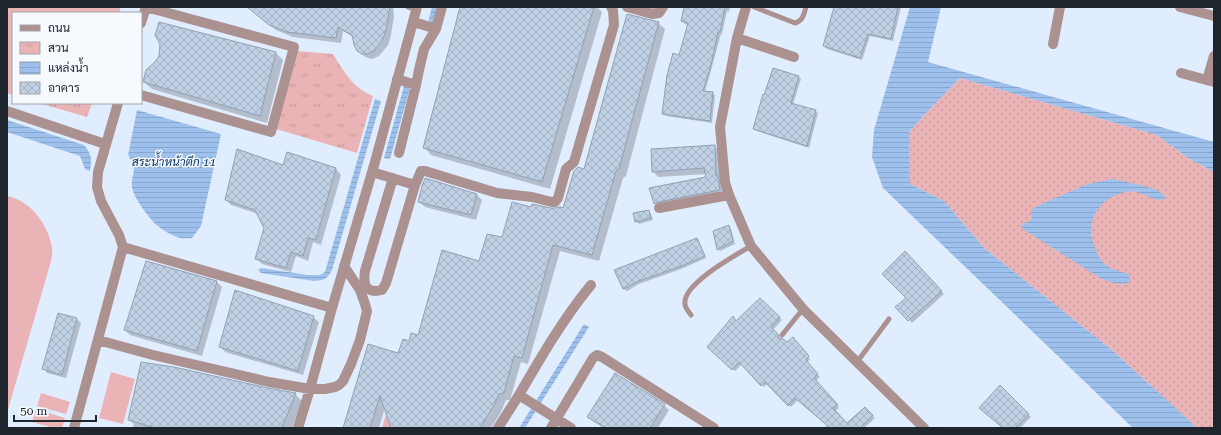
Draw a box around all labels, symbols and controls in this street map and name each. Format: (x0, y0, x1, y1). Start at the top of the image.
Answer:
legend (12, 12, 142, 104)
text: ถนน (48, 21, 71, 35)
text: สวน (48, 41, 69, 55)
text: แหล่งน้ำ (48, 57, 88, 75)
text: อาคาร (48, 81, 80, 95)
water label: สระน้ำหน้าตึก 11 (132, 151, 216, 169)
scale bar (14, 397, 96, 423)
text: 50 m (20, 404, 47, 418)

